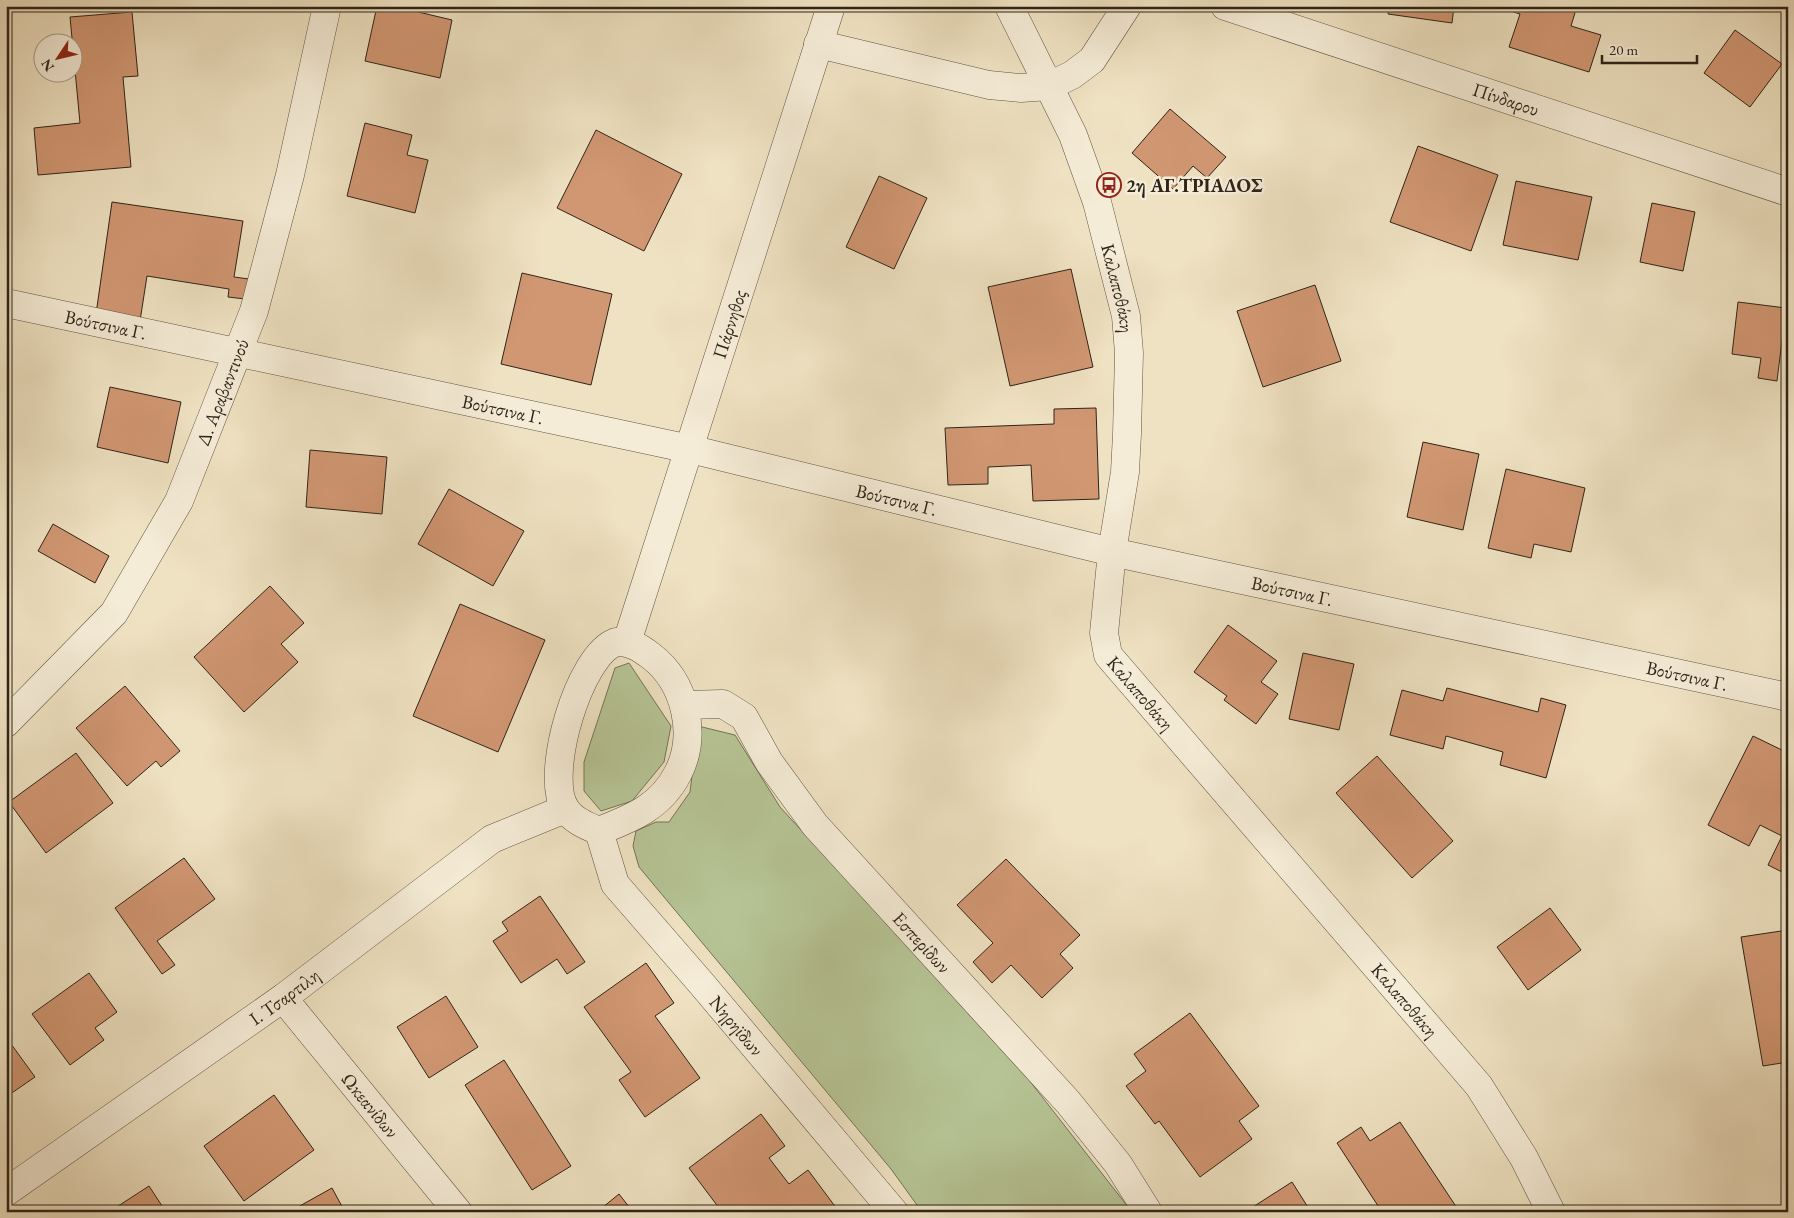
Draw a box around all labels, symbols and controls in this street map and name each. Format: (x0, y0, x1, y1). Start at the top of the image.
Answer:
north arrow (32, 32, 82, 82)
scale bar (1602, 32, 1696, 64)
text: 20 m (1609, 40, 1638, 59)
text: N (36, 55, 58, 75)
street label: Πίνδαρου (1469, 77, 1542, 122)
bus stop icon: 2η ΑΓ.ΤΡΙΑΔΟΣ (1096, 172, 1122, 198)
place label: 2η ΑΓ.ΤΡΙΑΔΟΣ (1126, 173, 1263, 198)
street label: Καλαποθάκη (1095, 241, 1139, 334)
street label: Πάρνηθος (707, 286, 752, 362)
street label: Βούτσινα Γ. (63, 304, 149, 346)
street label: Δ. Αραβαντινού (190, 335, 255, 449)
street label: Βούτσινα Γ. (460, 389, 546, 430)
street label: Βούτσινα Γ. (853, 478, 940, 522)
street label: Βούτσινα Γ. (1249, 570, 1335, 612)
street label: Καλαποθάκη (1101, 651, 1180, 736)
street label: Βούτσινα Γ. (1644, 655, 1730, 697)
street label: Εσπερίδων (887, 906, 956, 979)
street label: Καλαποθάκη (1365, 958, 1444, 1043)
street label: Ι. Τσαρτιλη (244, 963, 325, 1031)
street label: Νηρηϊδων (704, 990, 769, 1061)
street label: Ωκεανίδων (336, 1067, 405, 1144)

